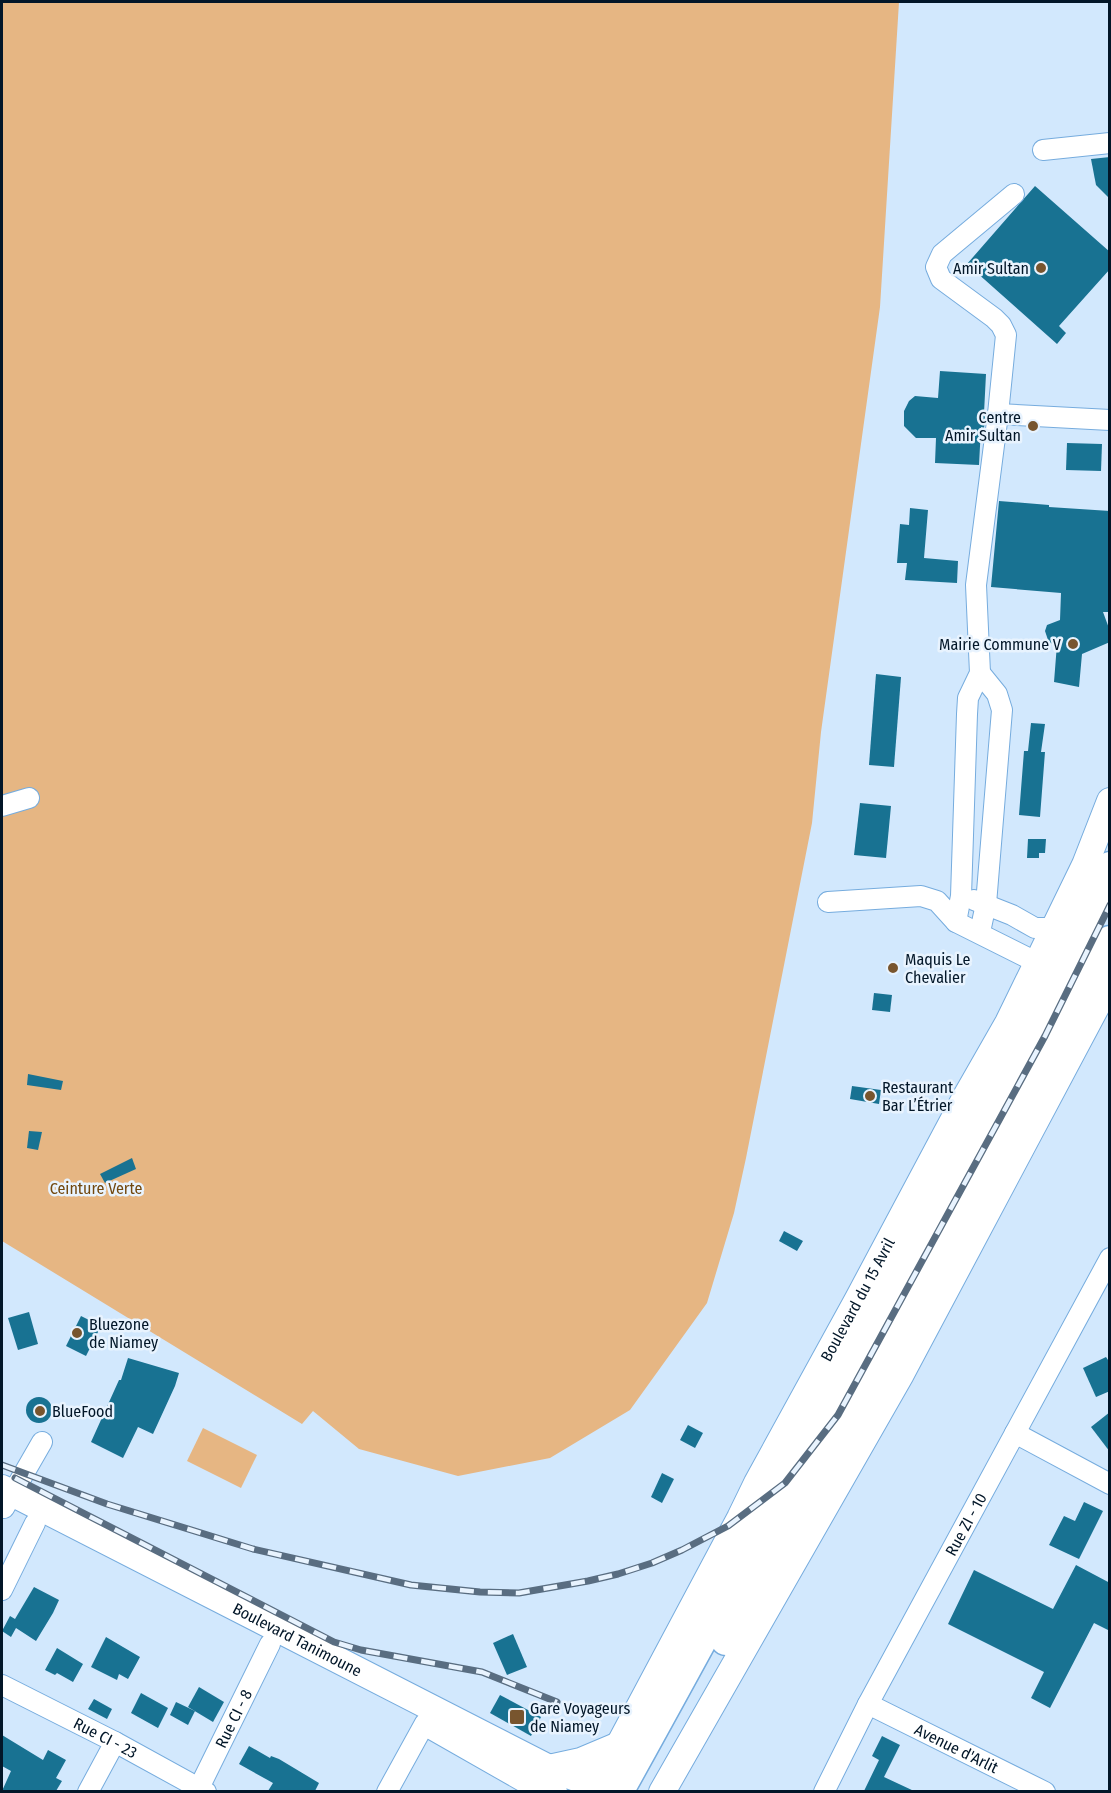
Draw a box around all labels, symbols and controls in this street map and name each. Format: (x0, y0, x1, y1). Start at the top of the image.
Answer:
place label: Amir Sultan (953, 259, 1029, 278)
marker: Amir Sultan (1034, 261, 1048, 275)
place label: Centre Amir Sultan (945, 408, 1021, 445)
marker: Centre Amir Sultan (1026, 419, 1040, 433)
place label: Mairie Commune V (939, 635, 1062, 654)
marker: Mairie Commune V (1066, 637, 1080, 651)
place label: Maquis Le Chevalier (905, 950, 971, 987)
marker: Maquis Le Chevalier (886, 961, 900, 975)
place label: Restaurant Bar L’Étrier (882, 1078, 954, 1115)
marker: Restaurant Bar L’Étrier (863, 1089, 877, 1103)
park label: Ceinture Verte (50, 1179, 142, 1198)
street label: Boulevard du 15 Avril (816, 1235, 898, 1364)
place label: Bluezone de Niamey (89, 1315, 159, 1352)
marker: Bluezone de Niamey (70, 1326, 84, 1340)
place label: BlueFood (52, 1402, 113, 1421)
marker: BlueFood (33, 1404, 47, 1418)
street label: Rue ZI - 10 (941, 1489, 990, 1559)
street label: Boulevard Tanimoune (230, 1598, 365, 1680)
street label: Rue CI - 8 (211, 1686, 256, 1751)
place label: Gare Voyageurs de Niamey (530, 1699, 630, 1736)
marker: Gare Voyageurs de Niamey (508, 1708, 526, 1726)
street label: Rue CI - 23 (71, 1713, 140, 1762)
street label: Avenue d'Arlit (912, 1719, 1002, 1777)

